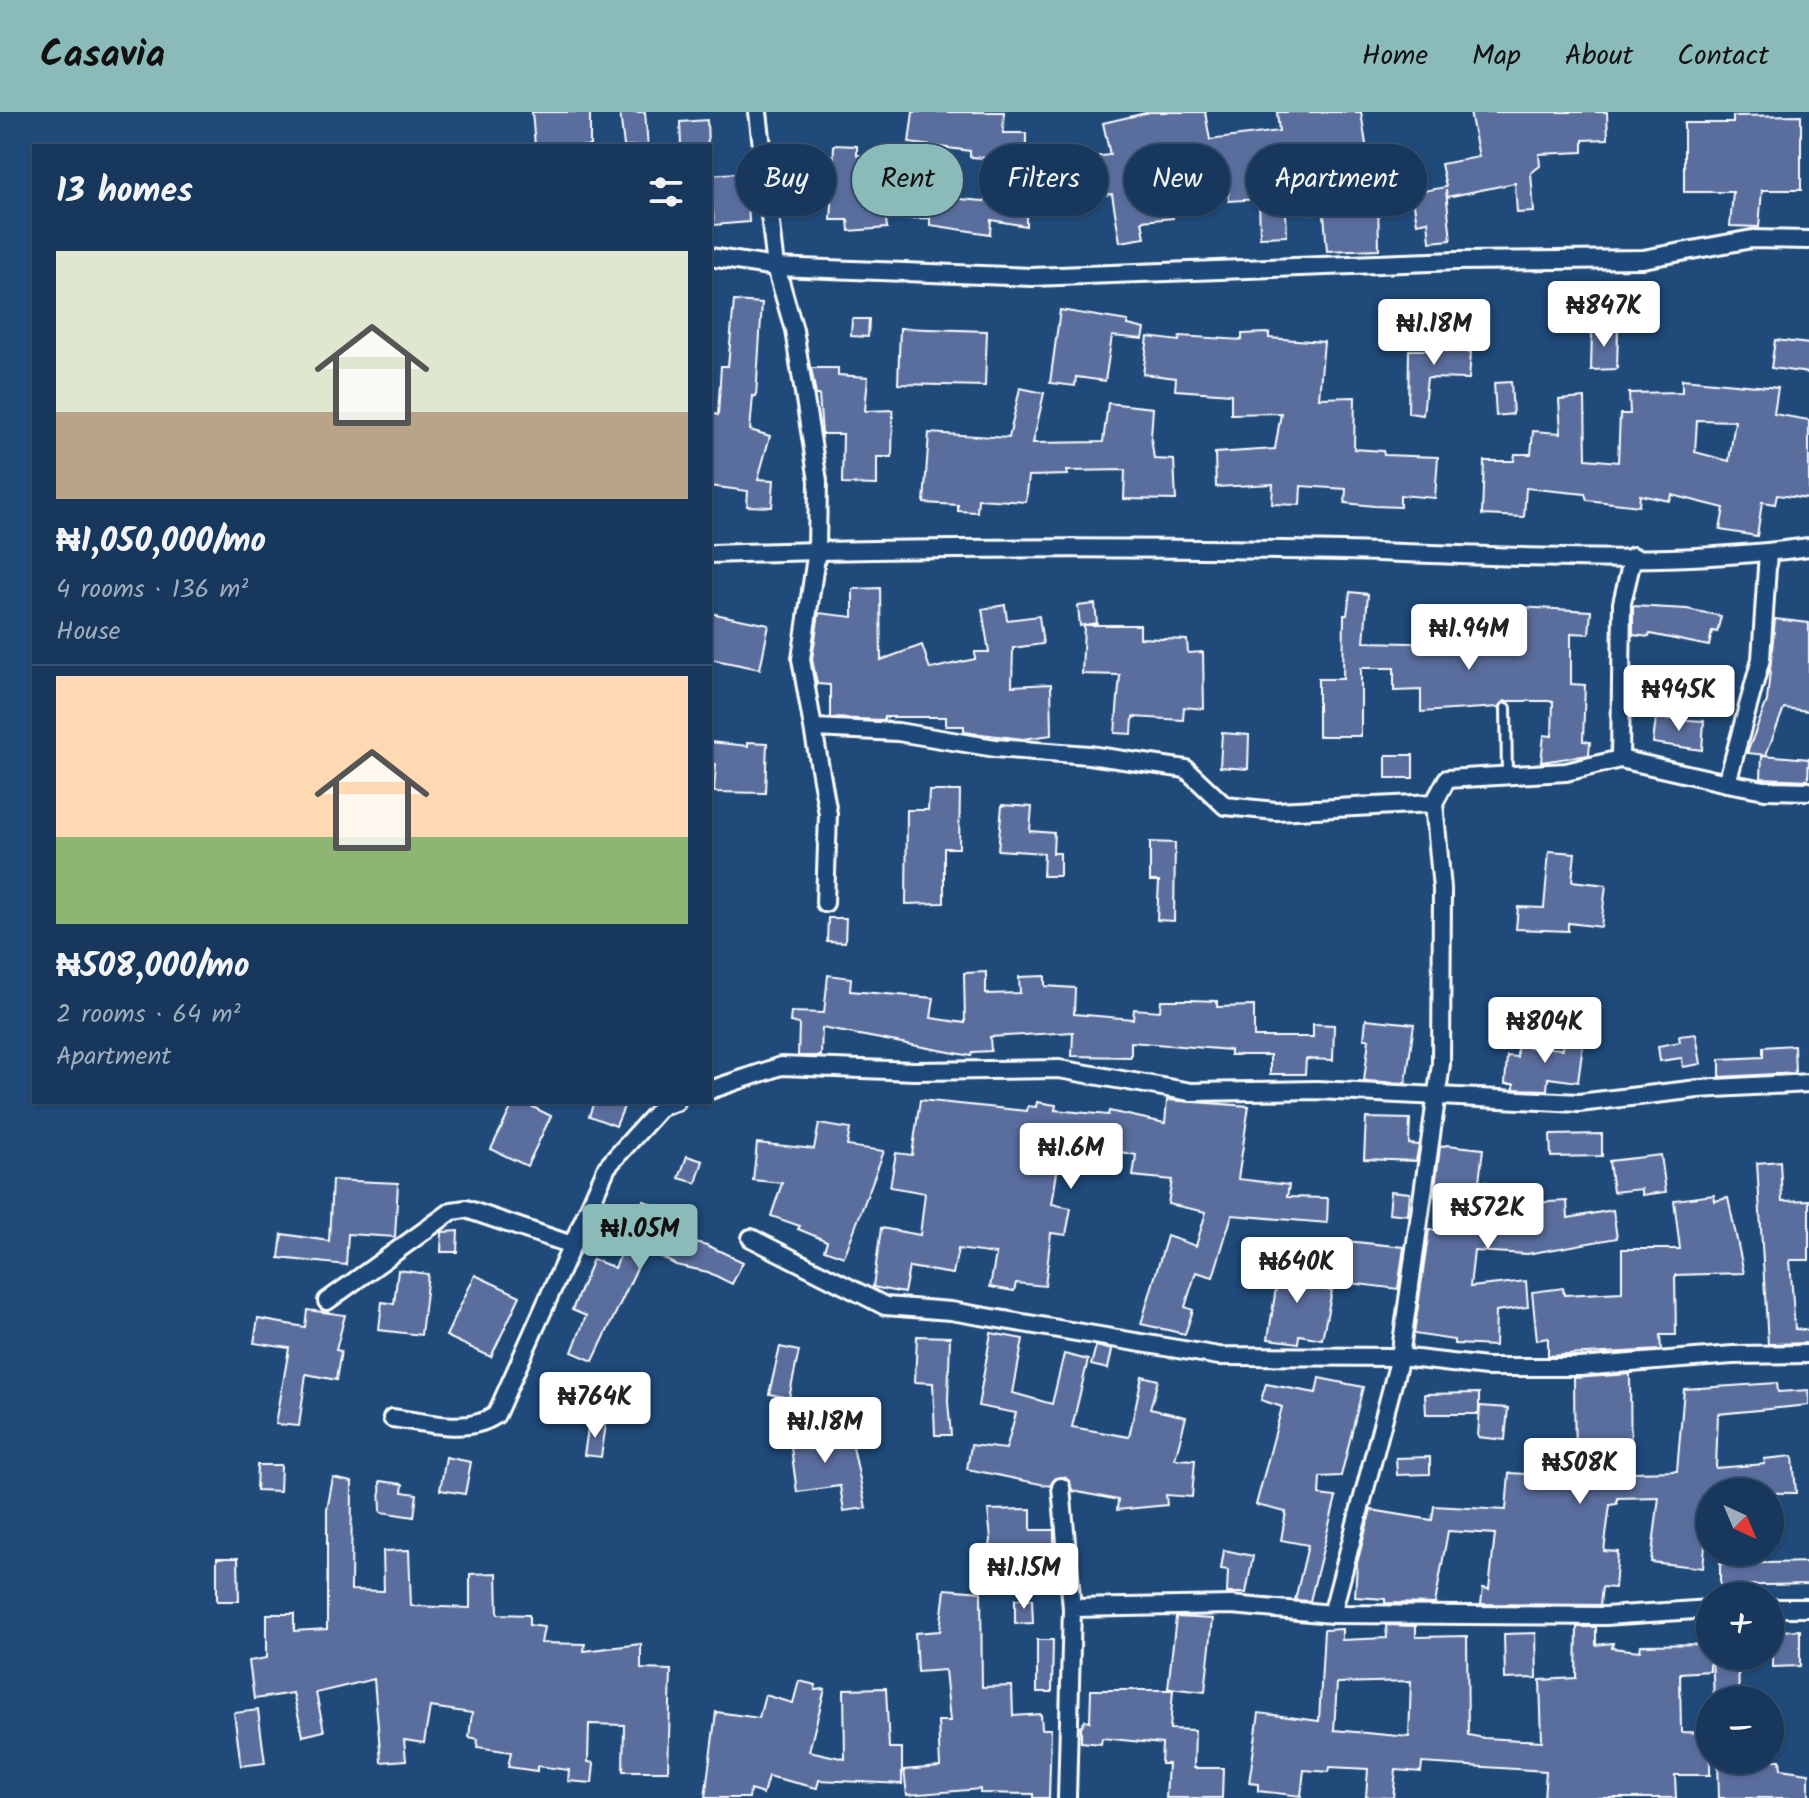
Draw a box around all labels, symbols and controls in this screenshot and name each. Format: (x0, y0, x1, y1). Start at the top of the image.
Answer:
text: Casavia (40, 26, 165, 86)
text: Home (1362, 34, 1428, 79)
text: Map (1472, 34, 1521, 79)
text: About (1565, 34, 1633, 79)
text: Contact (1677, 34, 1769, 79)
chip: Buy (736, 144, 836, 216)
chip: Rent (852, 144, 963, 216)
chip: Filters (979, 144, 1108, 216)
chip: New (1124, 144, 1230, 216)
chip: Apartment (1246, 144, 1427, 216)
text: 13 homes (56, 165, 193, 219)
icon: filters (644, 170, 688, 214)
pin: ₦847K (1548, 281, 1660, 349)
text: ₦847K (1566, 286, 1642, 328)
pin: ₦1.18M (1369, 299, 1499, 367)
icon: home (300, 303, 444, 447)
text: ₦1.18M (1396, 304, 1472, 346)
text: ₦1,050,000/mo (56, 515, 266, 569)
text: 4 rooms · 136 m² (56, 569, 248, 611)
pin: ₦1.94M (1404, 604, 1534, 672)
text: ₦1.94M (1429, 609, 1509, 651)
text: House (56, 611, 120, 653)
pin: ₦945K (1623, 665, 1735, 733)
text: ₦945K (1642, 670, 1716, 712)
icon: home (300, 728, 444, 872)
text: ₦508,000/mo (56, 940, 249, 994)
text: 2 rooms · 64 m² (56, 994, 240, 1036)
pin: ₦804K (1489, 997, 1601, 1065)
text: ₦804K (1506, 1002, 1584, 1044)
text: Apartment (56, 1036, 171, 1078)
pin: ₦1.6M (1015, 1123, 1127, 1191)
text: ₦1.6M (1038, 1128, 1104, 1170)
pin: ₦572K (1432, 1183, 1544, 1251)
text: ₦572K (1450, 1188, 1526, 1230)
pin: ₦1.05M (575, 1204, 705, 1272)
text: ₦1.05M (601, 1209, 679, 1251)
pin: ₦640K (1241, 1237, 1353, 1305)
text: ₦640K (1259, 1242, 1335, 1284)
pin: ₦764K (539, 1372, 651, 1440)
text: ₦764K (558, 1377, 632, 1419)
pin: ₦1.18M (760, 1397, 890, 1465)
text: ₦1.18M (787, 1402, 863, 1444)
pin: ₦508K (1524, 1438, 1636, 1506)
text: ₦508K (1542, 1443, 1618, 1485)
north arrow (1696, 1478, 1784, 1566)
map controls (1696, 1478, 1784, 1774)
pin: ₦1.15M (959, 1543, 1089, 1611)
text: ₦1.15M (987, 1548, 1061, 1590)
button: + (1696, 1582, 1784, 1670)
button: − (1696, 1686, 1784, 1774)

